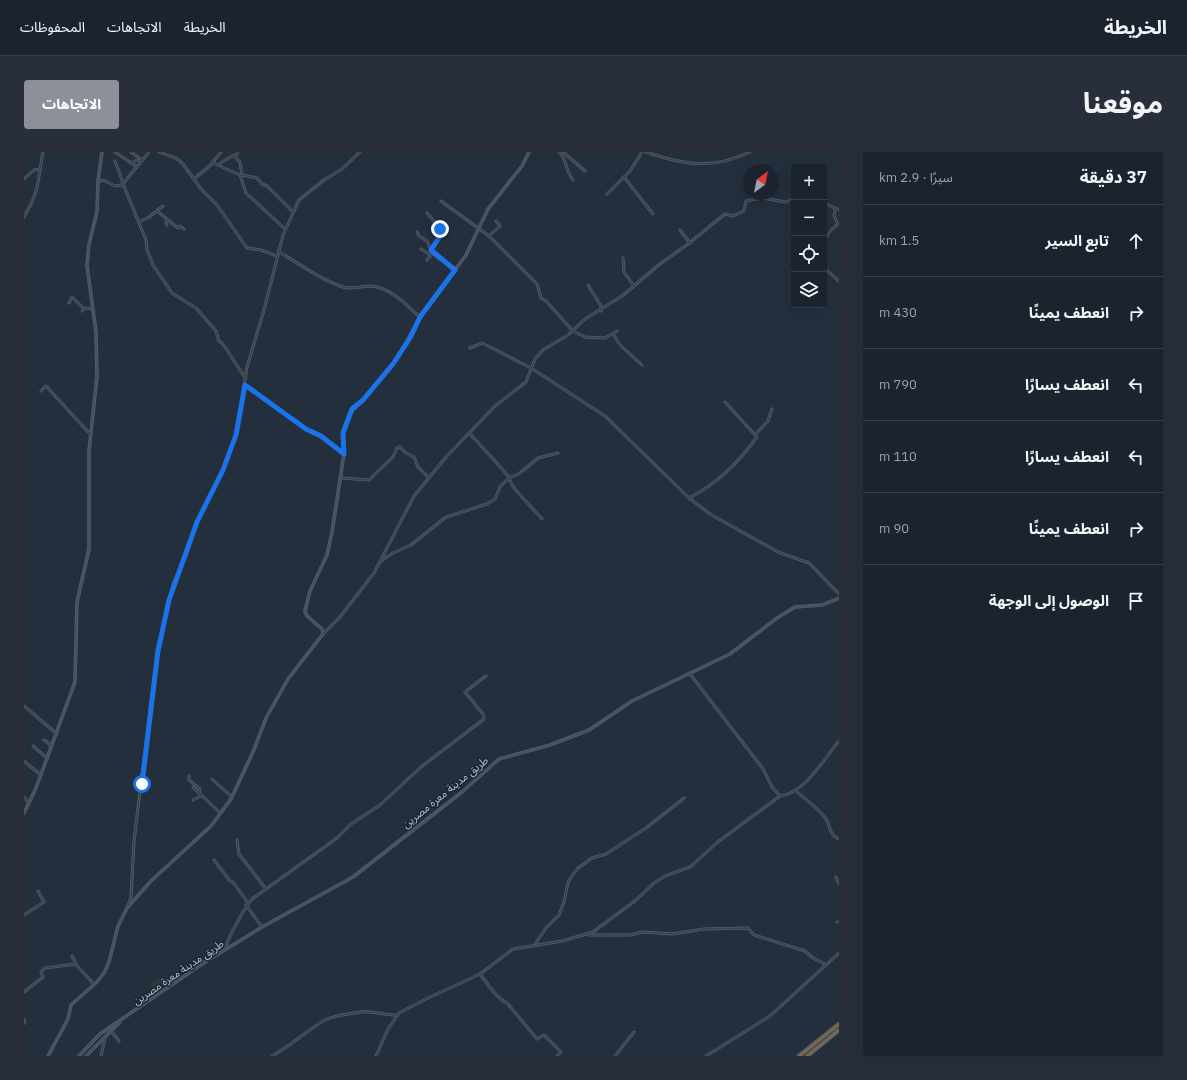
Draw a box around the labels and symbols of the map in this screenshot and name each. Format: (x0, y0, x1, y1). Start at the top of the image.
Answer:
north arrow (743, 164, 779, 200)
route end (431, 220, 449, 238)
street label: طريق مدينة معرة مصرين (399, 753, 491, 831)
route start (133, 775, 151, 793)
street label: طريق مدينة معرة مصرين (130, 936, 226, 1008)

